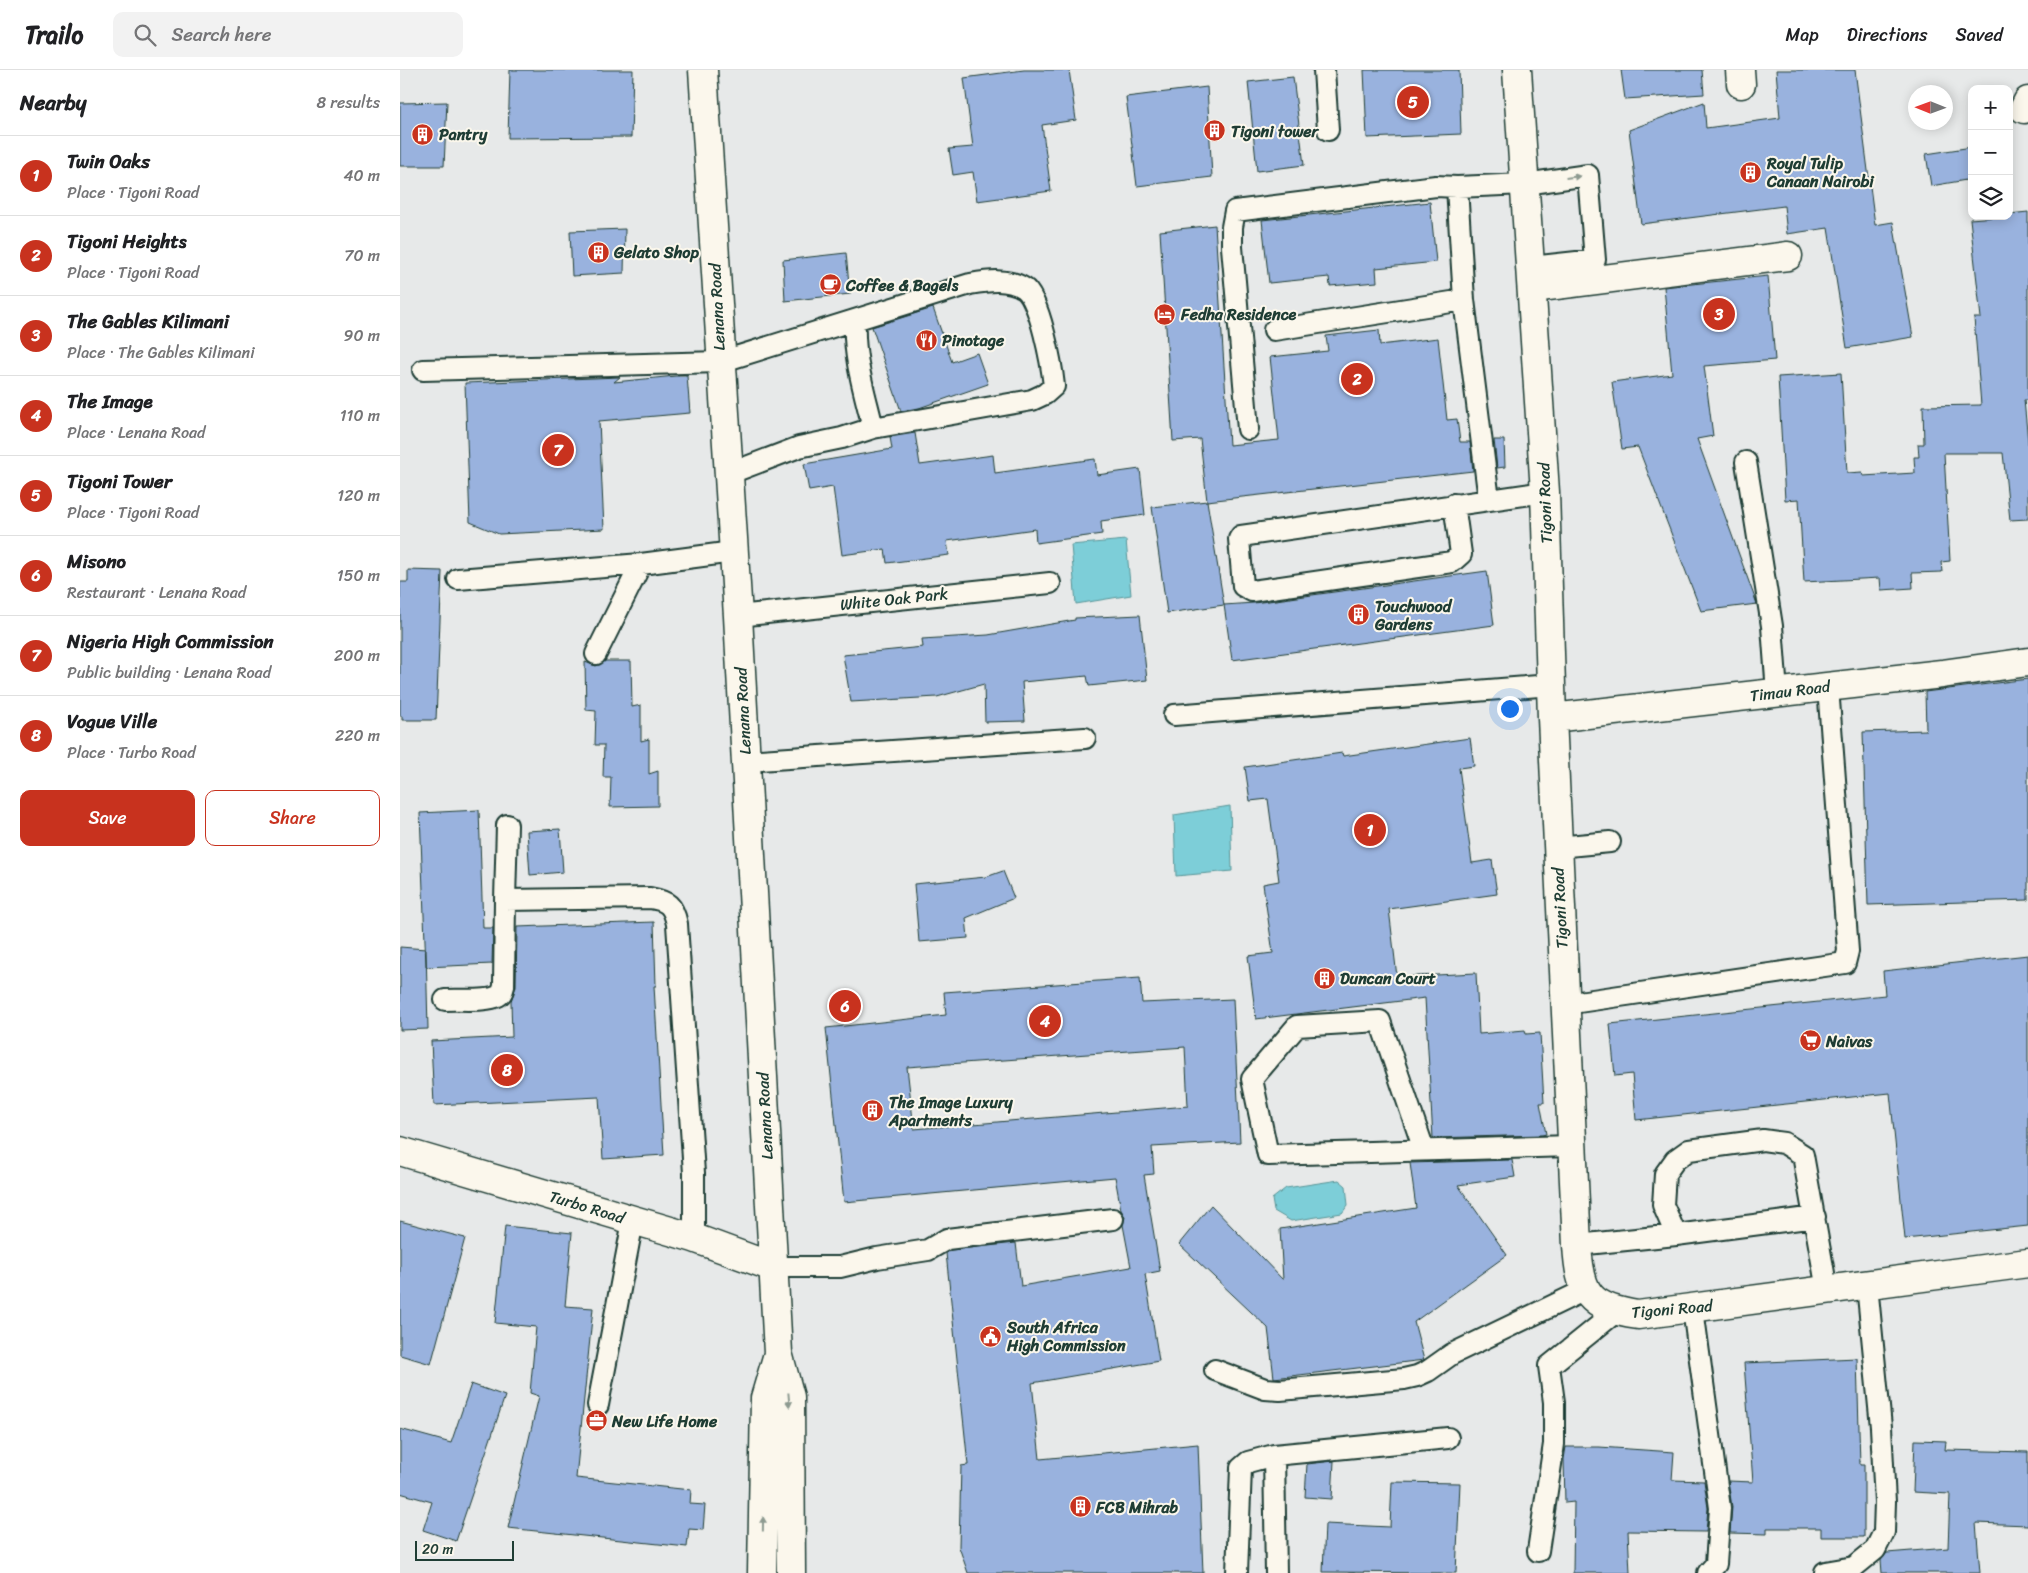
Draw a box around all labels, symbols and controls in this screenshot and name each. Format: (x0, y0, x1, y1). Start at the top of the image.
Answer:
search box (113, 12, 463, 57)
text: Trailo (25, 14, 83, 56)
text: Search here (171, 18, 272, 51)
text: Map (1786, 19, 1819, 51)
text: Directions (1847, 19, 1928, 51)
text: Saved (1956, 19, 2003, 51)
icon: search (131, 21, 159, 49)
pin: 5 (1397, 83, 1429, 121)
text: Nearby (20, 84, 86, 122)
north arrow (1908, 85, 1953, 130)
map controls (1968, 85, 2013, 220)
button: + (1968, 85, 2013, 130)
text: 8 results (317, 88, 380, 117)
place label: Tigoni tower (1231, 117, 1320, 146)
building icon: Tigoni tower (1203, 119, 1227, 143)
place label: Pantry (439, 120, 488, 149)
building icon: Pantry (411, 122, 435, 146)
button: − (1968, 130, 2013, 175)
text: Twin Oaks (67, 145, 150, 178)
place label: Royal Tulip Canaan Nairobi (1766, 149, 1875, 196)
building icon: Royal Tulip Canaan Nairobi (1739, 160, 1763, 184)
text: 1 (33, 161, 39, 190)
text: 40 m (343, 161, 380, 190)
one-way arrow (1566, 173, 1582, 181)
button: layers (1968, 175, 2013, 220)
text: Place · Tigoni Road (67, 178, 199, 207)
text: Tigoni Heights (67, 225, 187, 258)
place label: Gelato Shop (613, 238, 699, 267)
building icon: Gelato Shop (586, 240, 610, 264)
text: 2 (31, 241, 41, 270)
text: 70 m (344, 241, 380, 270)
text: Place · Tigoni Road (67, 258, 199, 287)
street label: Lenana Road (700, 261, 734, 351)
place label: Coffee & Bagels (845, 271, 959, 300)
cafe icon: Coffee & Bagels (818, 273, 842, 297)
pin: 3 (1703, 295, 1735, 333)
place label: Fedha Residence (1180, 300, 1297, 329)
hotel icon: Fedha Residence (1153, 302, 1177, 326)
text: The Gables Kilimani (67, 305, 229, 338)
text: 3 (32, 321, 40, 350)
text: 90 m (344, 321, 380, 350)
place label: Pinotage (942, 326, 1005, 355)
restaurant icon: Pinotage (914, 328, 938, 352)
text: Place · The Gables Kilimani (67, 338, 255, 367)
pin: 2 (1341, 360, 1373, 398)
text: The Image (67, 385, 153, 418)
text: 4 (31, 401, 41, 430)
text: 110 m (340, 401, 380, 430)
text: Place · Lenana Road (67, 418, 206, 447)
pin: 7 (542, 431, 574, 469)
street label: Tigoni Road (1529, 460, 1561, 544)
text: Tigoni Tower (67, 465, 172, 498)
text: 5 (31, 481, 41, 510)
text: 120 m (337, 481, 380, 510)
text: Place · Tigoni Road (67, 498, 199, 527)
text: Misono (67, 545, 126, 578)
text: 6 (31, 561, 41, 590)
text: 150 m (337, 561, 380, 590)
text: Restaurant · Lenana Road (67, 578, 246, 607)
street label: White Oak Park (839, 579, 950, 619)
place label: Touchwood Gardens (1374, 592, 1453, 639)
building icon: Touchwood Gardens (1347, 603, 1371, 627)
text: Nigeria High Commission (67, 625, 274, 658)
text: 7 (31, 641, 41, 670)
text: 200 m (334, 641, 380, 670)
text: Public building · Lenana Road (67, 658, 271, 687)
street label: Lenana Road (726, 665, 760, 755)
street label: Timau Road (1748, 672, 1833, 710)
your location (1497, 696, 1523, 722)
text: Vogue Ville (67, 705, 157, 738)
text: 8 (31, 721, 41, 750)
text: 220 m (335, 721, 380, 750)
text: Place · Turbo Road (67, 738, 196, 767)
button: Save (20, 790, 195, 846)
button: Share (205, 790, 380, 846)
pin: 1 (1354, 811, 1386, 849)
street label: Tigoni Road (1543, 865, 1577, 949)
place label: Duncan Court (1340, 964, 1436, 993)
building icon: Duncan Court (1312, 966, 1336, 990)
pin: 6 (829, 987, 861, 1025)
pin: 4 (1029, 1002, 1061, 1040)
place label: Naivas (1825, 1027, 1873, 1056)
supermarket icon: Naivas (1798, 1029, 1822, 1053)
pin: 8 (491, 1051, 523, 1089)
street label: Lenana Road (748, 1070, 782, 1160)
place label: The Image Luxury Apartments (888, 1088, 1014, 1135)
building icon: The Image Luxury Apartments (861, 1099, 885, 1123)
street label: Turbo Road (546, 1182, 630, 1233)
street label: Tigoni Road (1630, 1291, 1715, 1327)
place label: South Africa High Commission (1006, 1313, 1126, 1360)
public building icon: South Africa High Commission (979, 1324, 1003, 1348)
one-way arrow (785, 1392, 793, 1408)
place label: New Life Home (611, 1407, 718, 1436)
office icon: New Life Home (584, 1409, 608, 1433)
place label: FCB Mihrab (1095, 1493, 1179, 1522)
building icon: FCB Mihrab (1068, 1495, 1092, 1519)
one-way arrow (759, 1516, 767, 1532)
text: 20 m (422, 1537, 453, 1562)
scale bar (415, 1538, 514, 1561)

